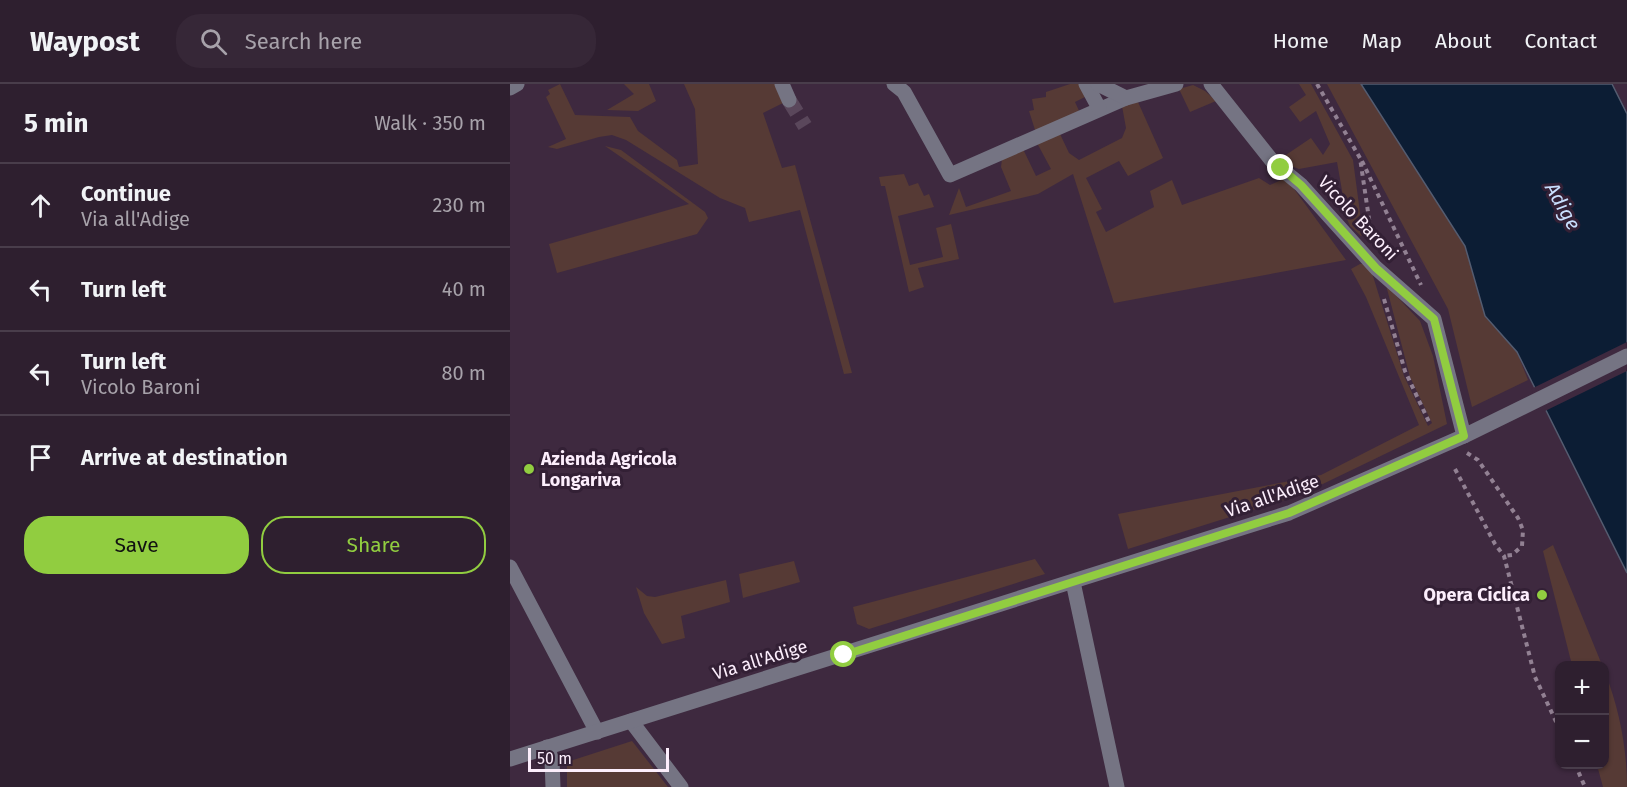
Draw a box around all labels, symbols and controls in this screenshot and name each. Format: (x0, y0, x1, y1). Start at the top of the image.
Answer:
search box (176, 14, 596, 68)
text: Waypost (30, 25, 140, 58)
icon: search (197, 25, 230, 58)
text: Search here (245, 28, 362, 55)
text: Home (1273, 28, 1329, 54)
text: Map (1362, 28, 1402, 54)
text: About (1435, 28, 1492, 54)
text: Contact (1525, 28, 1597, 54)
text: 5 min (24, 108, 88, 139)
text: Walk · 350 m (374, 111, 486, 135)
route end (1267, 154, 1293, 180)
street label: Vicolo Baroni (1313, 171, 1403, 265)
water label: Adige (1540, 177, 1586, 234)
text: Continue (81, 180, 171, 207)
icon: ahead (24, 189, 57, 222)
text: 230 m (433, 193, 486, 217)
text: Via all'Adige (81, 207, 190, 231)
icon: left (24, 273, 57, 306)
text: Turn left (81, 276, 166, 303)
text: 40 m (442, 277, 486, 301)
text: Turn left (81, 348, 166, 375)
icon: left (24, 357, 57, 390)
text: 80 m (441, 361, 486, 385)
text: Vicolo Baroni (81, 375, 201, 399)
icon: arrive (24, 441, 57, 474)
text: Arrive at destination (81, 444, 288, 471)
place label: Azienda Agricola Longariva (540, 448, 677, 491)
marker: Azienda Agricola Longariva (522, 462, 536, 476)
street label: Via all'Adige (1222, 470, 1322, 522)
button: Save (24, 516, 249, 574)
button: Share (261, 516, 486, 574)
place label: Opera Ciclica (1423, 584, 1530, 606)
marker: Opera Ciclica (1535, 588, 1549, 602)
street label: Via all'Adige (710, 635, 810, 685)
route start (830, 641, 856, 667)
map controls (1555, 661, 1609, 769)
button: + (1555, 661, 1609, 715)
button: − (1555, 715, 1609, 769)
scale bar (528, 745, 669, 772)
text: 50 m (537, 749, 572, 768)

